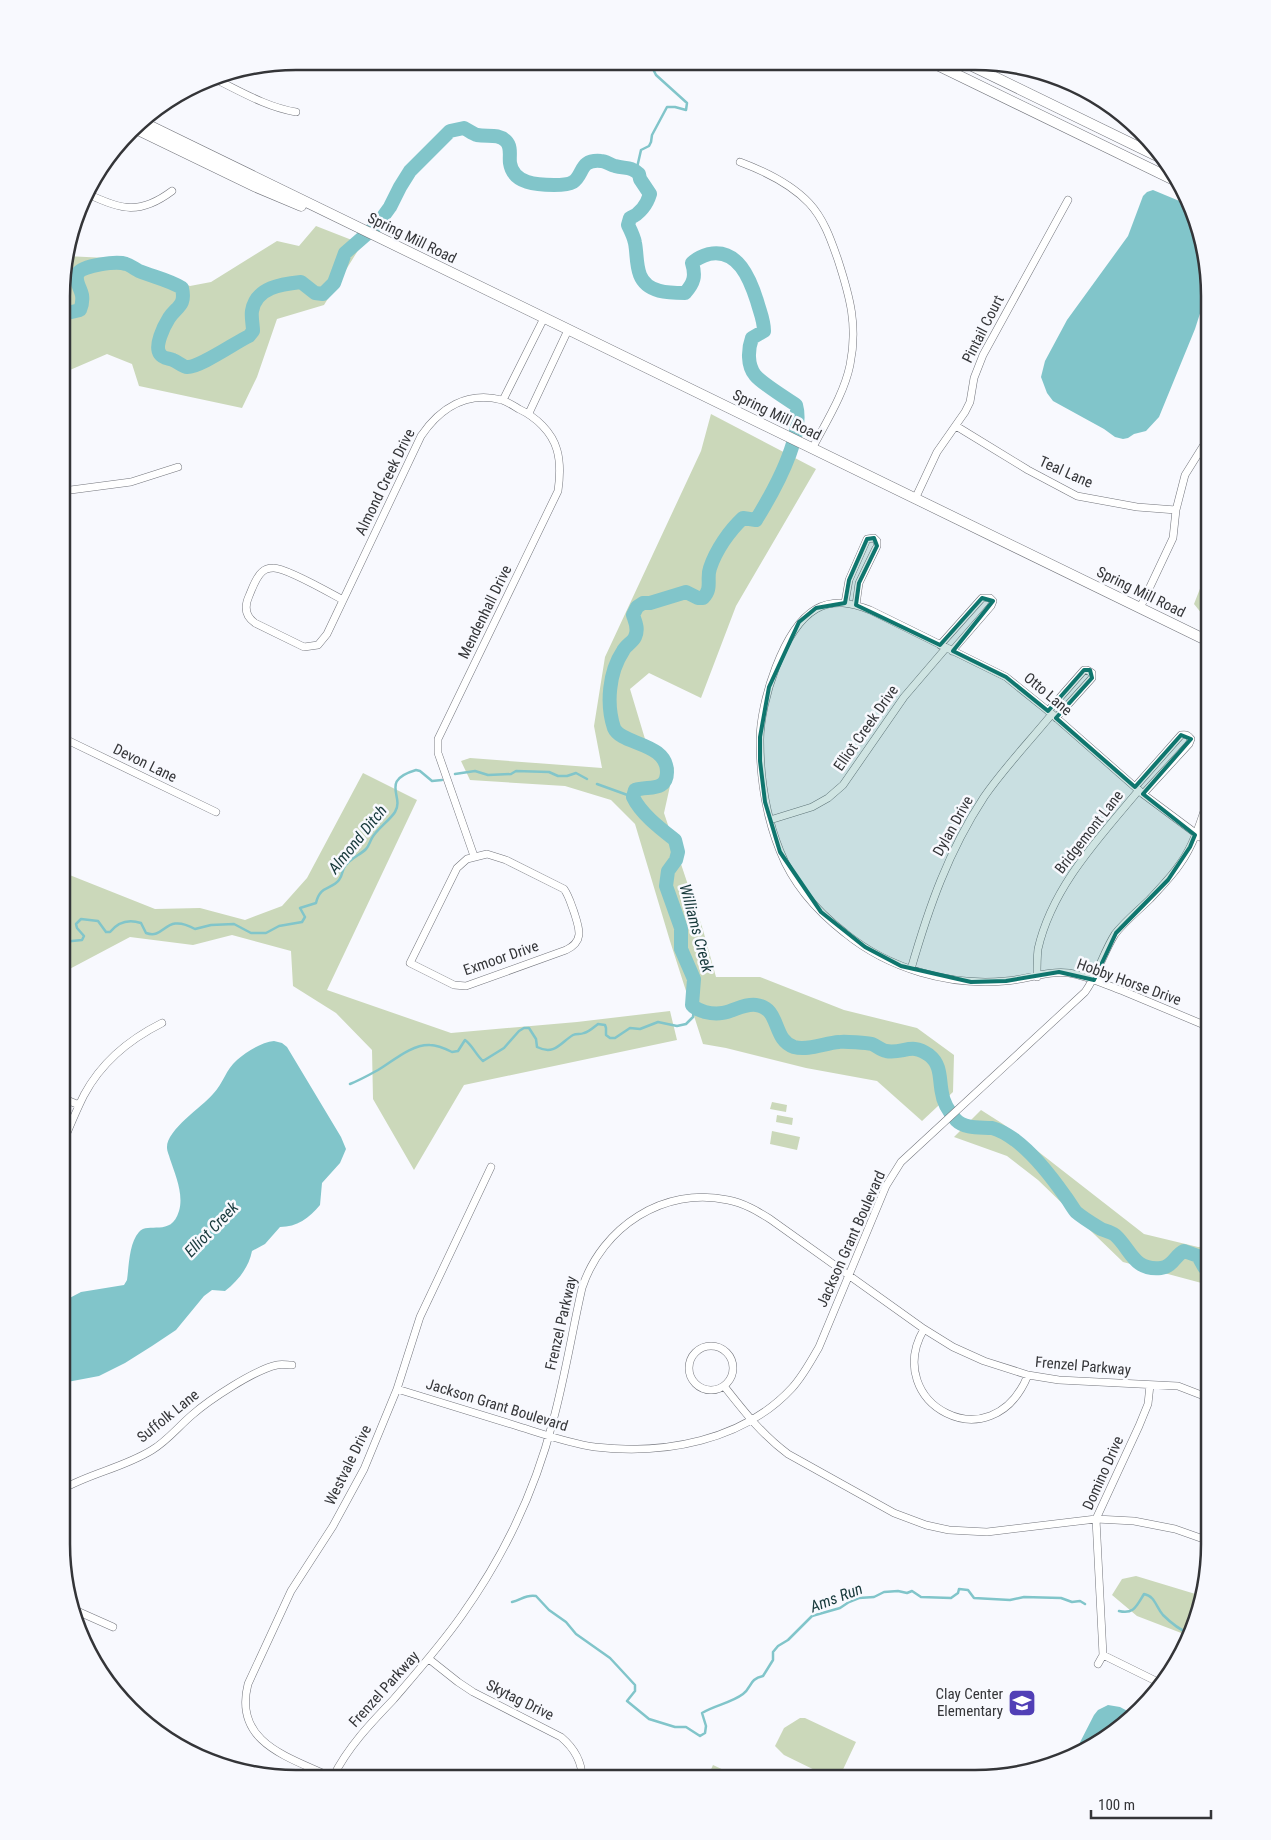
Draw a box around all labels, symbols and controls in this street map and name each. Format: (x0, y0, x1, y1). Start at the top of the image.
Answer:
street label: Spring Mill Road (365, 209, 459, 267)
street label: Pintail Court (958, 292, 1008, 366)
street label: Spring Mill Road (730, 386, 824, 444)
street label: Almond Creek Drive (351, 426, 419, 538)
street label: Teal Lane (1036, 452, 1096, 492)
street label: Mendenhall Drive (455, 562, 515, 662)
street label: Spring Mill Road (1094, 563, 1188, 621)
street label: Otto Lane (1020, 669, 1076, 719)
street label: Elliot Creek Drive (830, 682, 902, 774)
street label: Devon Lane (110, 740, 180, 786)
street label: Bridgemont Lane (1051, 787, 1127, 877)
street label: Dylan Drive (929, 793, 977, 859)
water label: Almond Ditch (323, 801, 391, 878)
water label: Williams Creek (676, 882, 718, 975)
street label: Exmoor Drive (461, 937, 541, 979)
street label: Hobby Horse Drive (1074, 955, 1184, 1009)
street label: Jackson Grant Boulevard (813, 1168, 889, 1310)
water label: Elliot Creek (180, 1197, 243, 1261)
street label: Frenzel Parkway (541, 1274, 581, 1372)
street label: Frenzel Parkway (1034, 1353, 1132, 1379)
street label: Jackson Grant Boulevard (424, 1375, 570, 1435)
street label: Suffolk Lane (133, 1386, 203, 1446)
street label: Westvale Drive (321, 1422, 375, 1508)
street label: Domino Drive (1079, 1433, 1127, 1513)
water label: Ams Run (806, 1579, 865, 1616)
street label: Frenzel Parkway (345, 1647, 423, 1731)
street label: Skytag Drive (483, 1676, 557, 1724)
place label: Clay Center Elementary (935, 1685, 1003, 1720)
school or university icon: Clay Center Elementary (1007, 1688, 1037, 1718)
scale bar (1091, 1788, 1211, 1820)
text: 100 m (1098, 1796, 1135, 1814)

